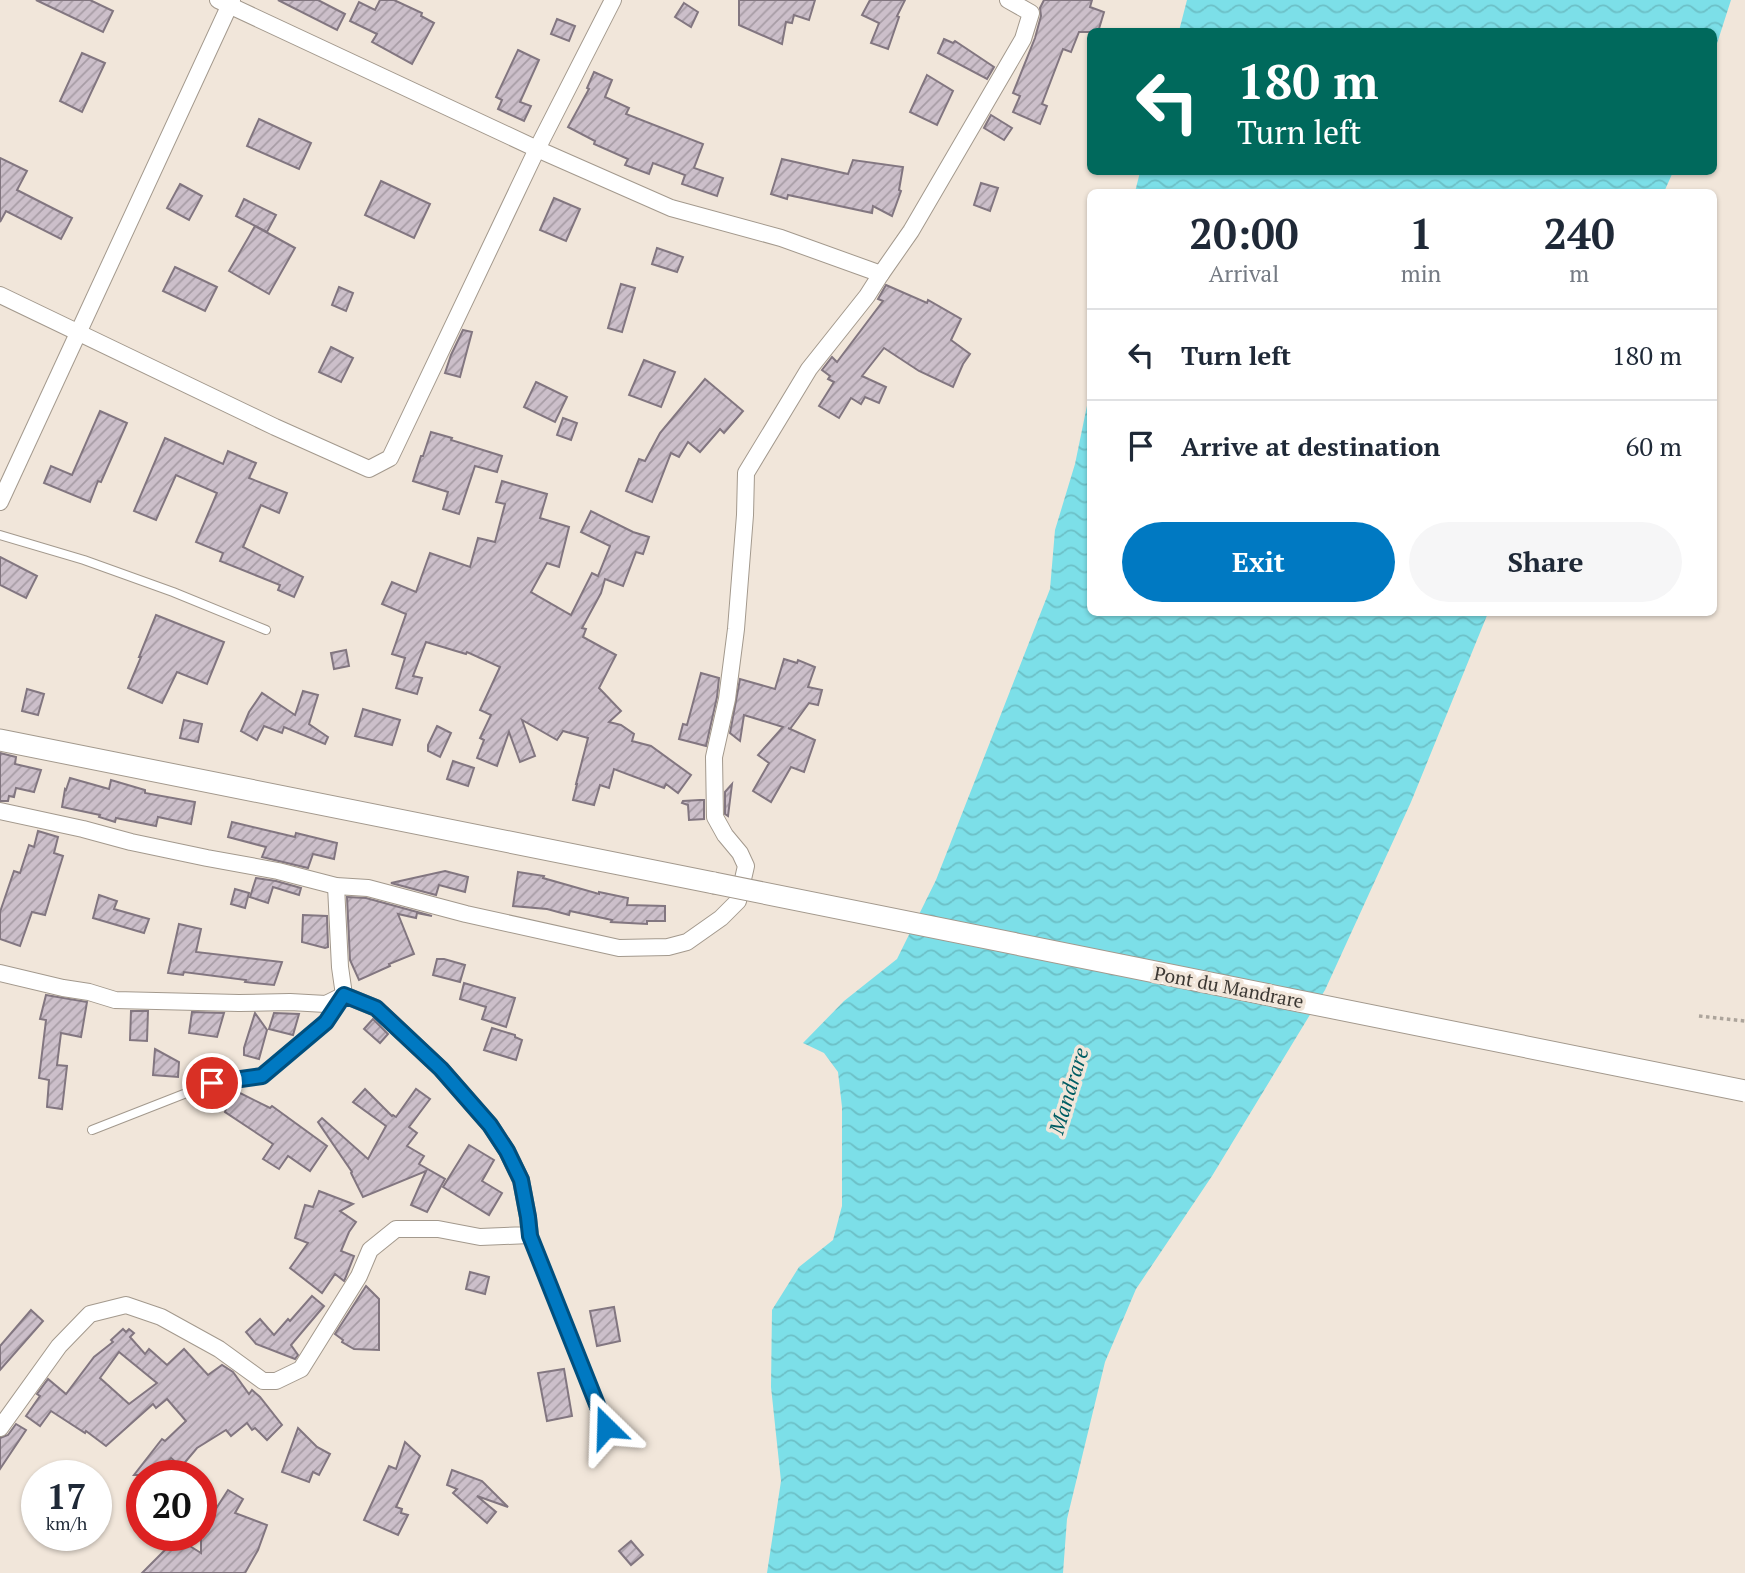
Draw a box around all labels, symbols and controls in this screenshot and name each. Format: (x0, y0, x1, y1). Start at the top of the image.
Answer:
text: 180 m (1237, 48, 1379, 113)
icon: left (1122, 56, 1213, 147)
text: Turn left (1237, 111, 1361, 153)
text: 20:00 (1189, 205, 1299, 261)
text: 1 (1409, 205, 1433, 261)
text: 240 (1544, 205, 1615, 261)
text: Arrival (1209, 258, 1279, 289)
text: min (1401, 258, 1441, 289)
text: m (1569, 258, 1589, 289)
icon: left (1122, 336, 1160, 374)
text: Turn left (1181, 338, 1291, 372)
text: 180 m (1612, 338, 1682, 372)
icon: arrive (1122, 427, 1160, 465)
text: Arrive at destination (1181, 429, 1440, 463)
text: 60 m (1626, 429, 1682, 463)
button: Exit (1122, 522, 1395, 602)
button: Share (1409, 522, 1682, 602)
street label: Pont du Mandrare (1152, 960, 1306, 1013)
water label: Mandrare (1041, 1044, 1095, 1138)
pin (182, 1053, 242, 1113)
icon: arrive (193, 1064, 231, 1102)
position arrow (569, 1390, 643, 1464)
speed limit sign: 20 (126, 1460, 217, 1551)
text: 17 (47, 1473, 86, 1519)
text: km/h (46, 1511, 87, 1535)

